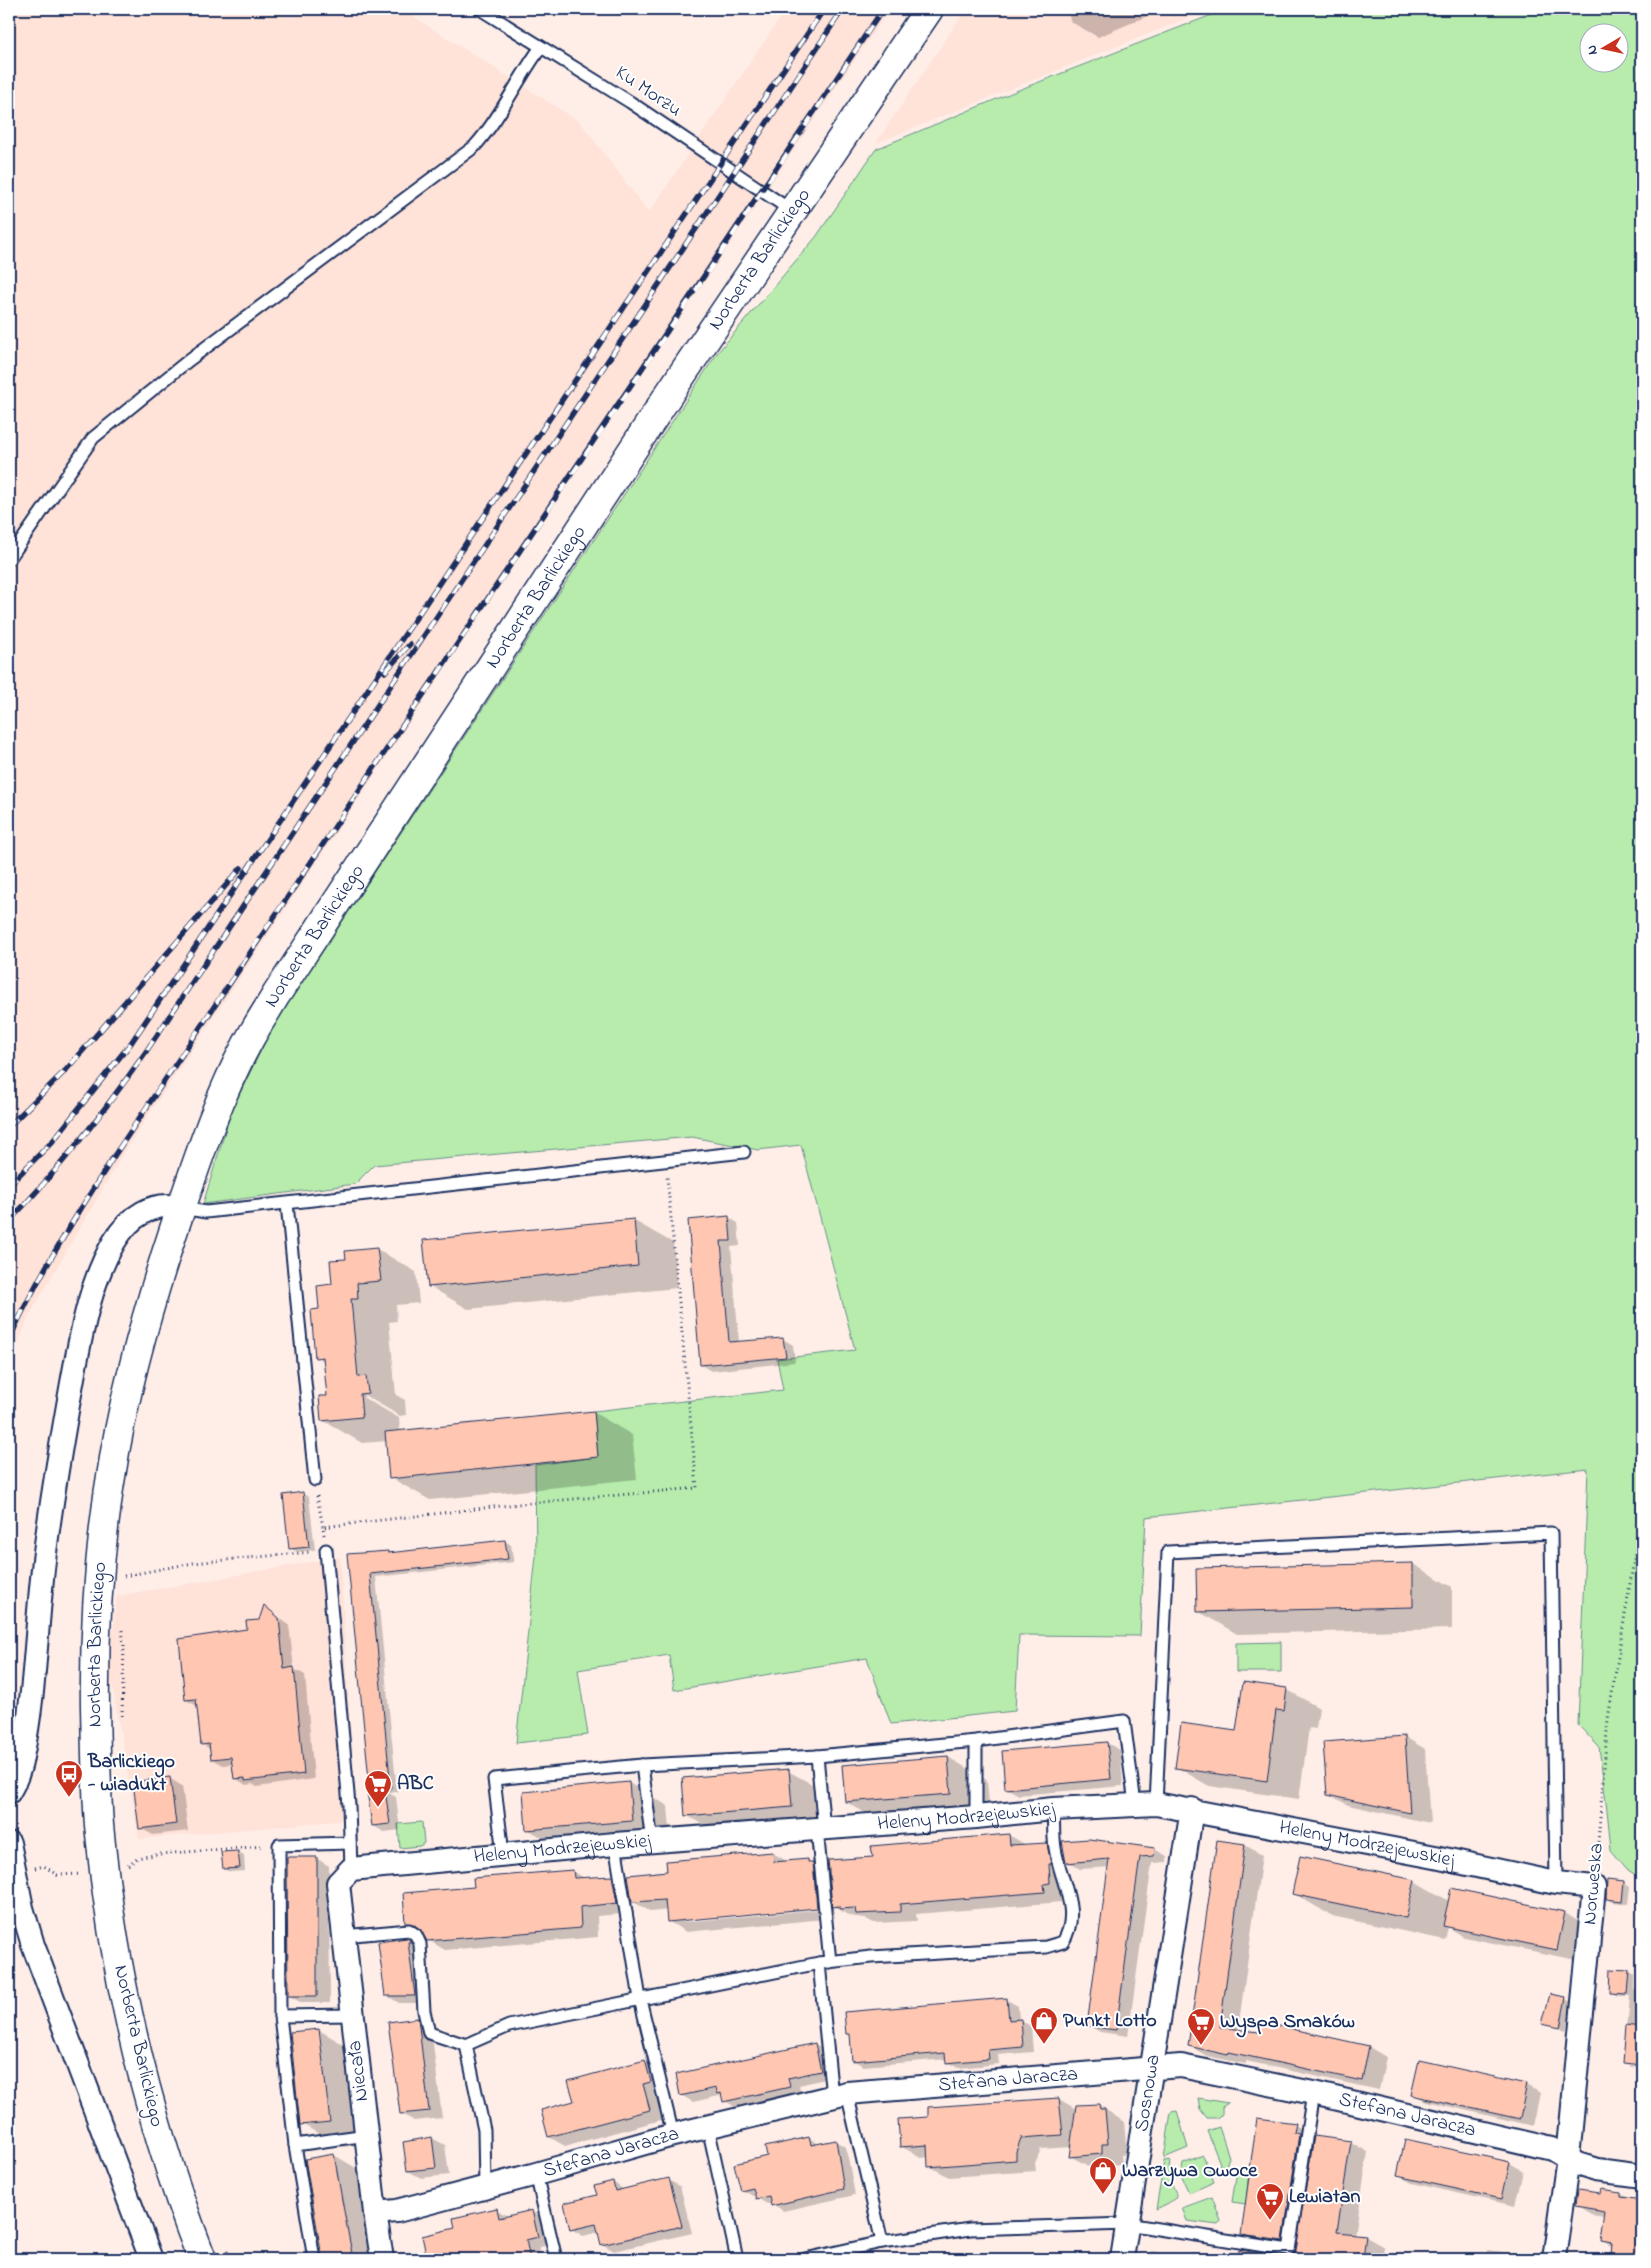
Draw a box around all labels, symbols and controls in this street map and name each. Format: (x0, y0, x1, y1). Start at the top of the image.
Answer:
north arrow (1578, 22, 1628, 72)
text: N (1582, 43, 1604, 56)
street label: Ku Morzu (609, 59, 687, 125)
street label: Norberta Barlickiego (701, 183, 818, 336)
street label: Norberta Barlickiego (479, 520, 594, 674)
street label: Norberta Barlickiego (257, 859, 372, 1013)
street label: Norberta Barlickiego (80, 1561, 115, 1728)
place label: Barlickiego - wiadukt (87, 1748, 175, 1800)
bus stop icon: Barlickiego - wiadukt (54, 1759, 84, 1798)
supermarket icon: ABC (363, 1769, 393, 1808)
place label: ABC (397, 1770, 434, 1799)
street label: Heleny Modrzejewskiej (876, 1794, 1057, 1839)
street label: Heleny Modrzejewskiej (1277, 1813, 1458, 1875)
street label: Heleny Modrzejewskiej (472, 1827, 653, 1872)
street label: Norweska (1576, 1842, 1612, 1926)
street label: Norberta Barlickiego (104, 1962, 171, 2130)
shop icon: Punkt Lotto (1029, 2006, 1059, 2045)
place label: Punkt Lotto (1063, 2007, 1157, 2036)
supermarket icon: Wyspa Smaków (1186, 2007, 1216, 2046)
place label: Wyspa Smaków (1220, 2008, 1355, 2038)
street label: Niecała (341, 2039, 377, 2103)
street label: Sosnowa (1128, 2052, 1168, 2134)
street label: Stefana Jaracza (937, 2060, 1079, 2100)
street label: Stefana Jaracza (1336, 2085, 1479, 2145)
street label: Stefana Jaracza (540, 2120, 682, 2186)
shop icon: Warzywa Owoce (1088, 2156, 1118, 2195)
place label: Warzywa Owoce (1122, 2157, 1258, 2187)
supermarket icon: Lewiatan (1255, 2182, 1285, 2221)
place label: Lewiatan (1289, 2183, 1360, 2212)

